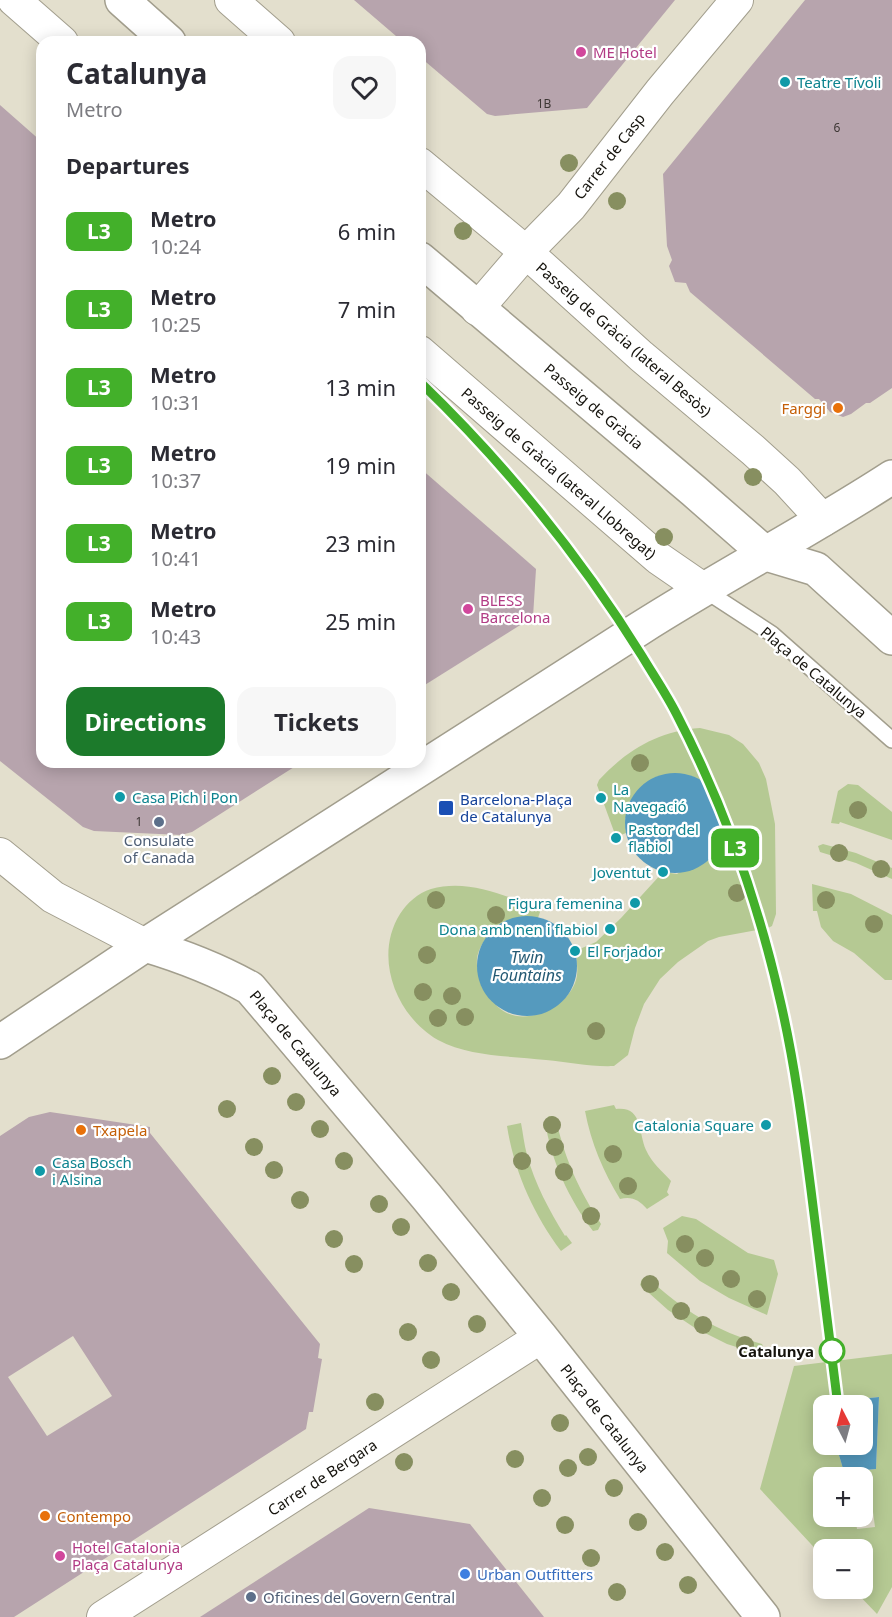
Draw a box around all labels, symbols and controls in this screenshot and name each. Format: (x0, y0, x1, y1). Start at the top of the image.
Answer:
place label: ME Hotel (593, 42, 657, 62)
marker: ME Hotel (574, 45, 588, 59)
text: Catalunya (66, 54, 207, 92)
button: heart (333, 56, 396, 119)
place label: Teatre Tívoli (797, 72, 881, 92)
marker: Teatre Tívoli (778, 75, 792, 89)
house number: 1B (537, 95, 552, 112)
text: Metro (66, 96, 123, 123)
street label: Carrer de Casp (569, 109, 649, 203)
house number: 6 (834, 119, 841, 136)
text: Departures (66, 150, 190, 180)
text: Metro (150, 203, 217, 233)
text: 6 min (338, 216, 396, 246)
text: L3 (87, 217, 111, 245)
text: 10:24 (150, 233, 201, 260)
street label: Passeig de Gràcia (lateral Besòs) (533, 258, 715, 420)
text: Metro (150, 281, 217, 311)
text: 7 min (338, 294, 396, 324)
text: L3 (87, 295, 111, 323)
text: 10:25 (150, 311, 201, 338)
text: Metro (150, 359, 217, 389)
street label: Passeig de Gràcia (541, 359, 647, 453)
text: 13 min (325, 372, 396, 402)
text: L3 (87, 373, 111, 401)
street label: Passeig de Gràcia (lateral Llobregat) (457, 383, 661, 563)
text: 10:31 (150, 389, 201, 416)
place label: Farggi (781, 398, 826, 418)
marker: Farggi (831, 401, 845, 415)
text: Metro (150, 437, 217, 467)
text: 19 min (325, 450, 396, 480)
text: L3 (87, 451, 111, 479)
text: 10:37 (150, 467, 201, 494)
text: Metro (150, 515, 217, 545)
text: 23 min (325, 528, 396, 558)
text: L3 (87, 529, 111, 557)
text: 10:41 (150, 545, 201, 572)
place label: BLESS Barcelona (480, 590, 550, 627)
text: Metro (150, 593, 217, 623)
marker: BLESS Barcelona (461, 602, 475, 616)
text: 25 min (325, 606, 396, 636)
text: L3 (87, 607, 111, 635)
street label: Plaça de Catalunya (757, 622, 871, 722)
text: 10:43 (150, 623, 201, 650)
button: Directions (66, 687, 225, 756)
button: Tickets (237, 687, 396, 756)
place label: La Navegació (613, 779, 687, 816)
place label: Casa Pich i Pon (132, 787, 238, 807)
place label: Barcelona-Plaça de Catalunya (460, 789, 572, 826)
marker: Casa Pich i Pon (113, 790, 127, 804)
marker: La Navegació (594, 791, 608, 805)
marker: Barcelona-Plaça de Catalunya (437, 799, 455, 817)
house number: 1 (136, 813, 142, 830)
marker: Consulate of Canada (152, 815, 166, 829)
place label: Pastor del flabiol (628, 819, 699, 856)
line badge: L3 (708, 828, 762, 868)
place label: Consulate of Canada (123, 830, 195, 867)
marker: Pastor del flabiol (609, 831, 623, 845)
text: L3 (723, 834, 747, 862)
place label: Joventut (591, 862, 652, 882)
marker: Joventut (656, 865, 670, 879)
place label: Figura femenina (508, 893, 623, 913)
marker: Figura femenina (628, 896, 642, 910)
place label: Dona amb nen i flabiol (439, 919, 598, 939)
marker: Dona amb nen i flabiol (603, 922, 617, 936)
place label: El Forjador (587, 941, 663, 961)
marker: El Forjador (568, 944, 582, 958)
water label: Twin Fountains (492, 946, 562, 986)
street label: Plaça de Catalunya (246, 986, 346, 1100)
place label: Catalonia Square (634, 1115, 754, 1135)
marker: Catalonia Square (759, 1118, 773, 1132)
place label: Txapela (93, 1120, 147, 1140)
marker: Txapela (74, 1123, 88, 1137)
place label: Casa Bosch i Alsina (52, 1152, 132, 1189)
marker: Casa Bosch i Alsina (33, 1164, 47, 1178)
marker: Catalunya (819, 1338, 845, 1364)
place label: Catalunya (738, 1341, 814, 1361)
street label: Plaça de Catalunya (556, 1360, 654, 1476)
north arrow (813, 1395, 873, 1455)
map controls (813, 1395, 873, 1599)
street label: Carrer de Bergara (264, 1434, 380, 1520)
button: + (813, 1467, 873, 1527)
place label: Contempo (57, 1506, 131, 1526)
marker: Contempo (38, 1509, 52, 1523)
place label: Hotel Catalonia Plaça Catalunya (72, 1537, 183, 1574)
button: − (813, 1539, 873, 1599)
marker: Hotel Catalonia Plaça Catalunya (53, 1549, 67, 1563)
place label: Urban Outfitters (477, 1564, 593, 1584)
marker: Urban Outfitters (458, 1567, 472, 1581)
place label: Oficines del Govern Central (263, 1587, 455, 1607)
marker: Oficines del Govern Central (244, 1590, 258, 1604)

